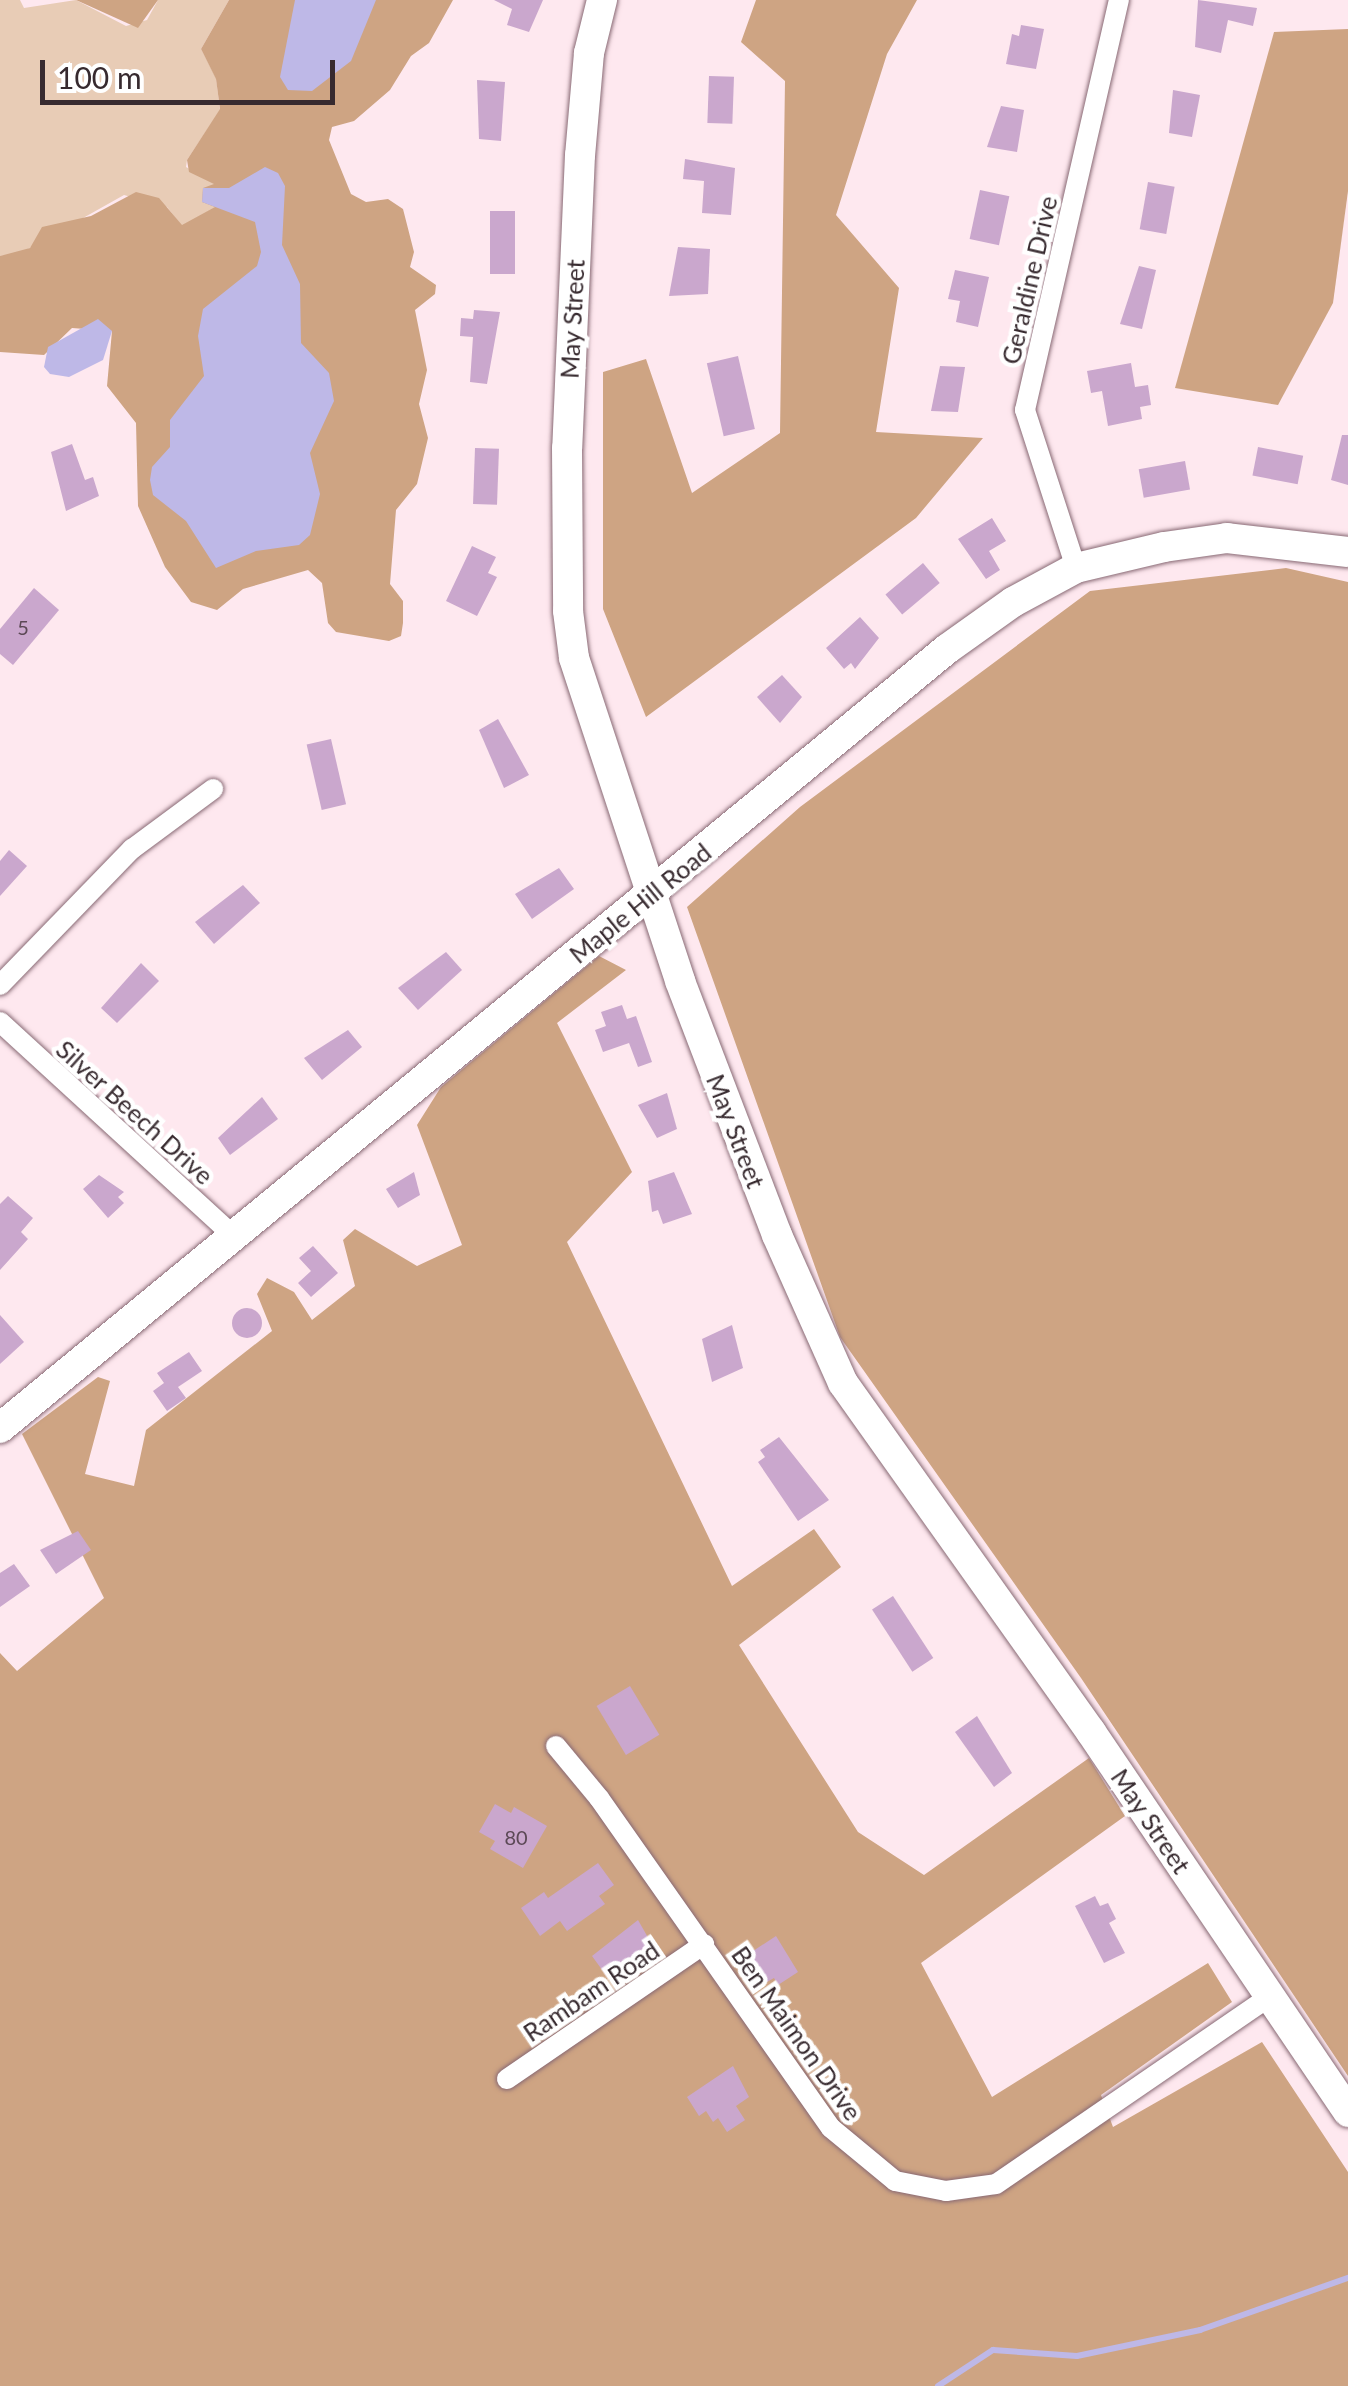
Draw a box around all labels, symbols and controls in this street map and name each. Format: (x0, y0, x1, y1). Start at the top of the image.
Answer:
scale bar (45, 40, 340, 102)
text: 100 m (57, 59, 142, 95)
street label: Geraldine Drive (995, 193, 1063, 367)
street label: May Street (554, 258, 590, 380)
house number: 5 (17, 615, 29, 639)
street label: Maple Hill Road (563, 837, 717, 969)
street label: Silver Beech Drive (50, 1034, 220, 1190)
street label: May Street (700, 1070, 772, 1192)
street label: May Street (1105, 1763, 1197, 1879)
house number: 80 (504, 1825, 528, 1849)
street label: Rambam Road (517, 1935, 665, 2047)
street label: Ben Maimon Drive (726, 1940, 868, 2126)

